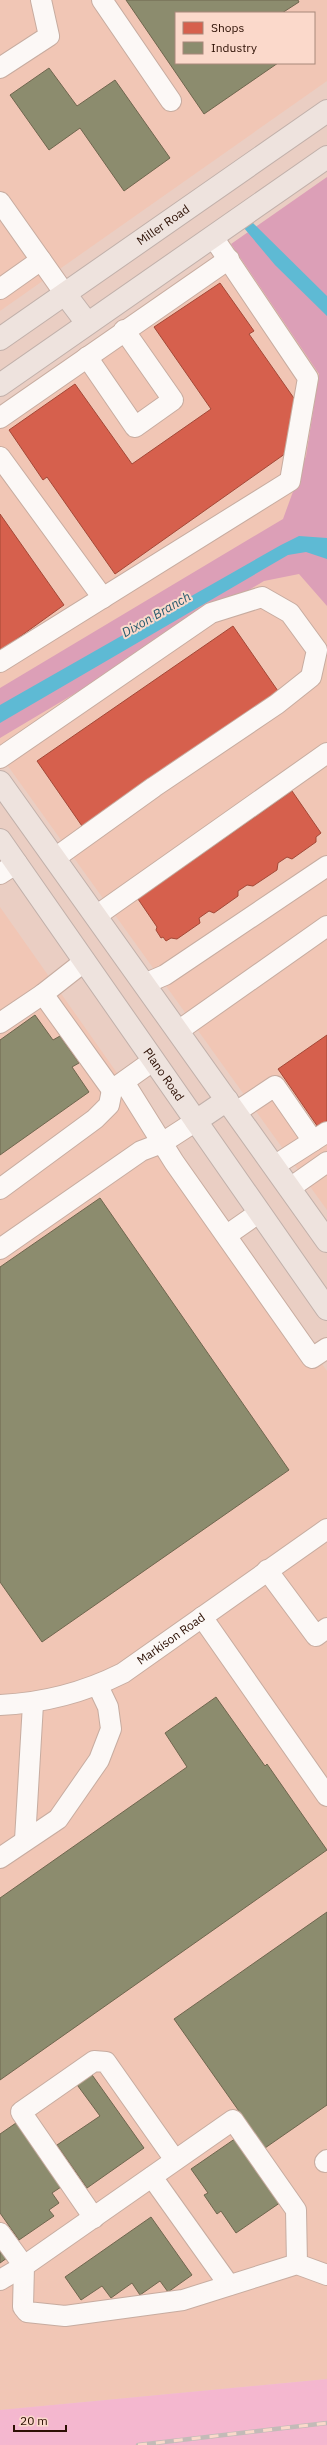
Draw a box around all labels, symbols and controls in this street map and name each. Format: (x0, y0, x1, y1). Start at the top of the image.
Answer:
legend (175, 12, 315, 64)
text: Shops (211, 20, 244, 35)
text: Industry (211, 40, 257, 55)
street label: Miller Road (134, 201, 192, 248)
water label: Dixon Branch (119, 588, 194, 641)
street label: Plano Road (140, 1045, 188, 1104)
street label: Markison Road (134, 1609, 208, 1668)
scale bar (14, 2407, 66, 2433)
text: 20 m (20, 2413, 48, 2428)

